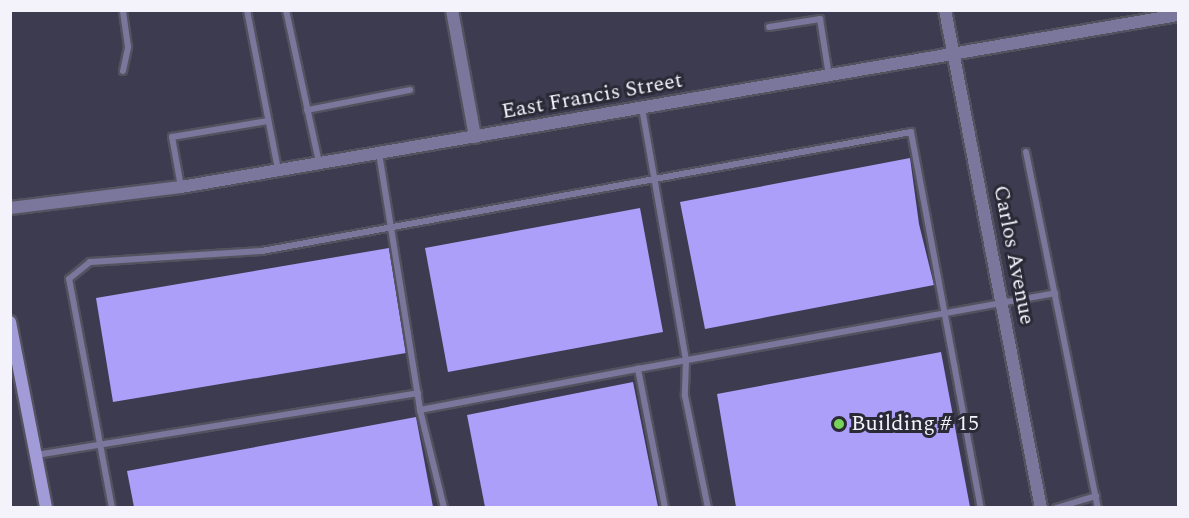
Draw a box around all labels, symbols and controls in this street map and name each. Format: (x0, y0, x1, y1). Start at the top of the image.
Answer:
street label: East Francis Street (500, 67, 684, 125)
street label: Carlos Avenue (988, 183, 1040, 327)
place label: Building # 15 (851, 411, 979, 437)
marker: Building # 15 (832, 417, 846, 431)

